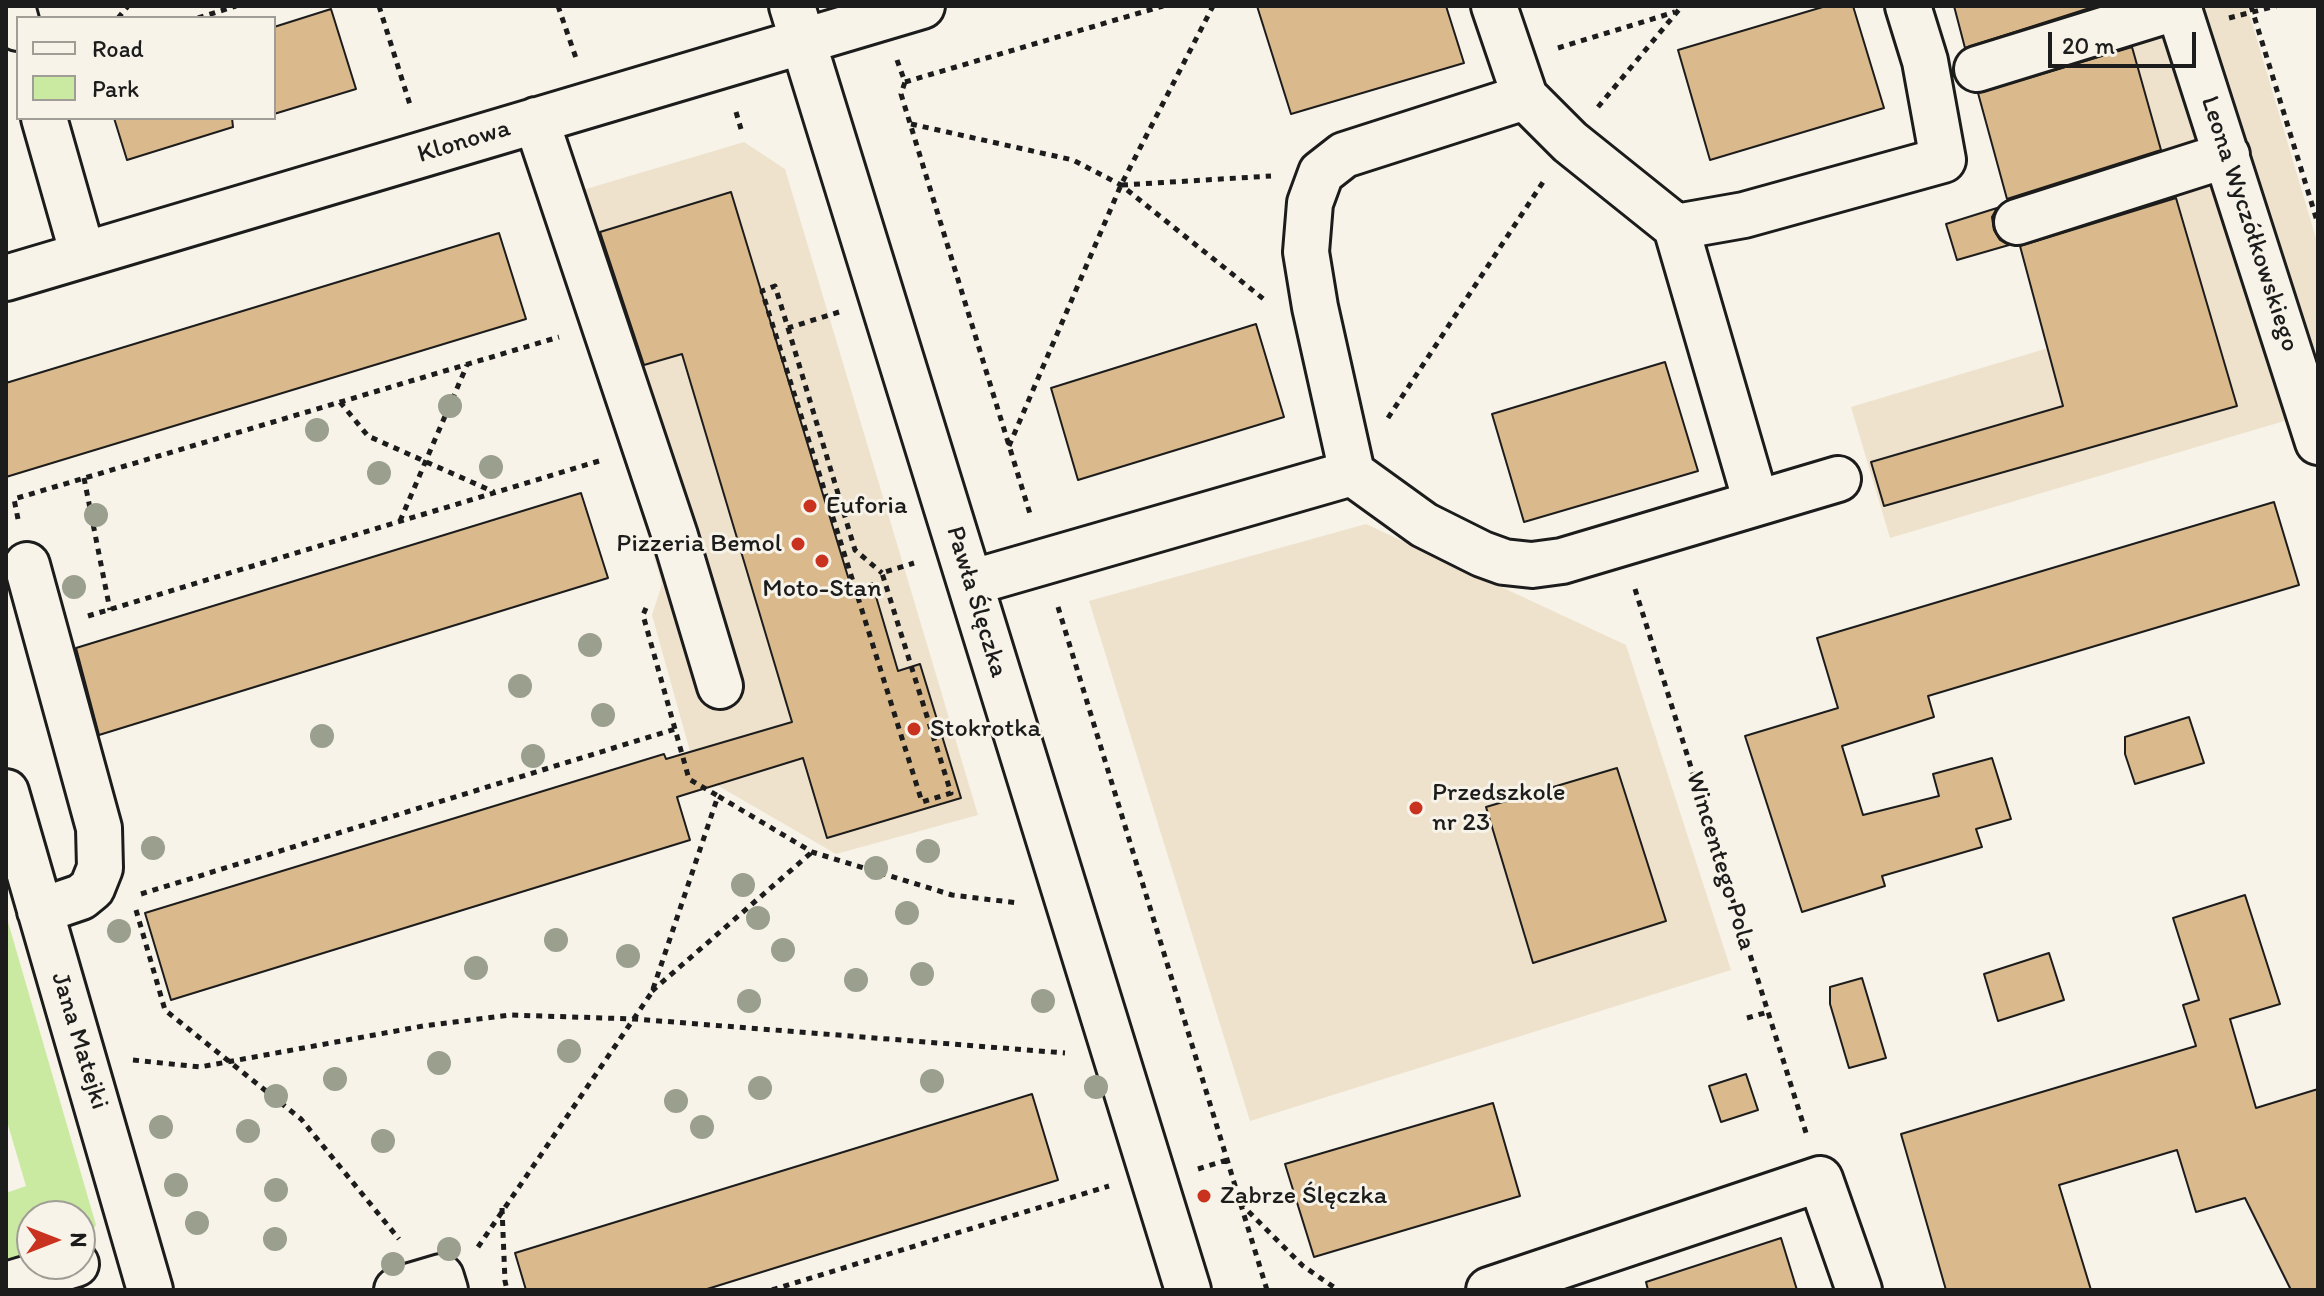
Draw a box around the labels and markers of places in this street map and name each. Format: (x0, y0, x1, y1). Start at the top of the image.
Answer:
place label: Euforia (826, 490, 907, 522)
marker: Euforia (801, 497, 819, 515)
place label: Pizzeria Bemol (616, 528, 782, 560)
marker: Pizzeria Bemol (789, 535, 807, 553)
marker: Moto-Stan (813, 552, 831, 570)
place label: Moto-Stan (762, 573, 882, 605)
place label: Stokrotka (930, 713, 1041, 745)
marker: Stokrotka (905, 720, 923, 738)
place label: Przedszkole nr 23 (1432, 777, 1565, 838)
marker: Przedszkole nr 23 (1407, 799, 1425, 817)
place label: Zabrze Ślęczka (1220, 1180, 1387, 1212)
marker: Zabrze Ślęczka (1195, 1187, 1213, 1205)

